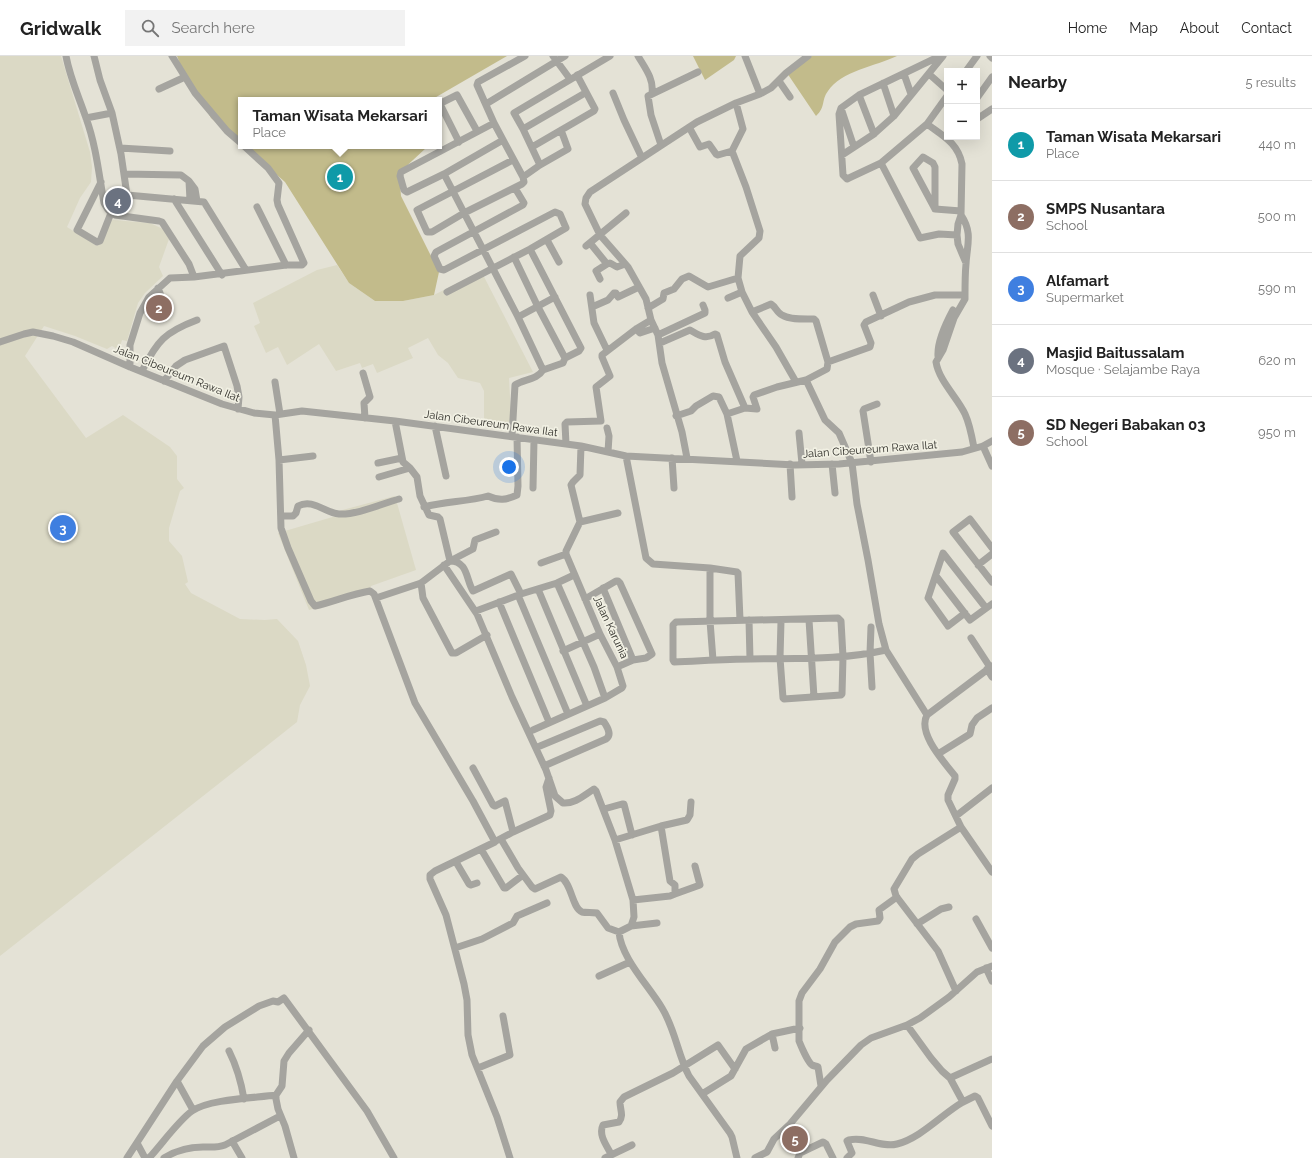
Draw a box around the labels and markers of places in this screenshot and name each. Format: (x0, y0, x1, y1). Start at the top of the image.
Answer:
pin: 1 (327, 162, 353, 192)
pin: 4 (105, 186, 131, 216)
pin: 2 (146, 293, 172, 323)
pin: 3 (50, 513, 76, 543)
pin: 5 (782, 1124, 808, 1154)

